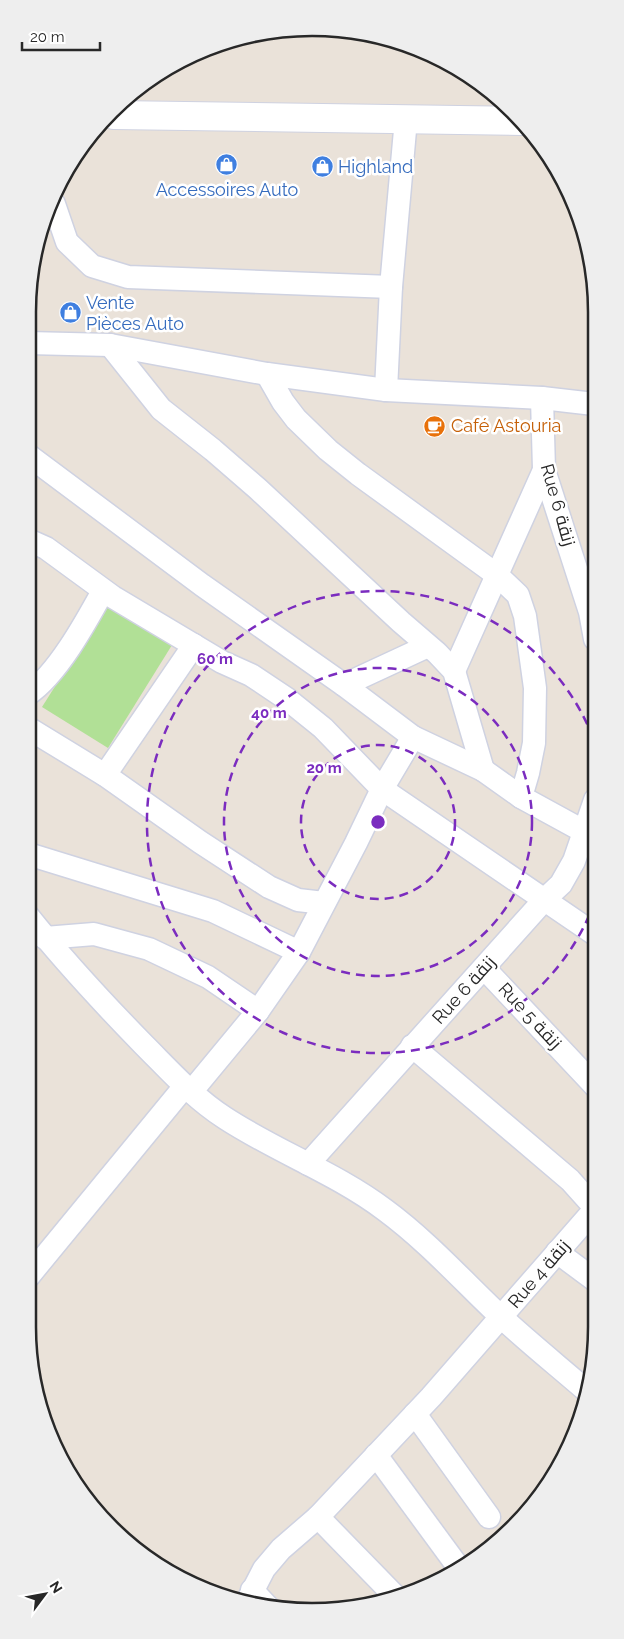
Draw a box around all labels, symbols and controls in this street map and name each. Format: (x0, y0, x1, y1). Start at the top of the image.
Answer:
scale bar (22, 20, 100, 52)
text: 20 m (30, 28, 65, 46)
shop icon: Accessoires Auto (215, 153, 239, 177)
shop icon: Highland (310, 155, 334, 179)
place label: Highland (338, 156, 413, 177)
place label: Accessoires Auto (156, 179, 299, 200)
place label: Vente Pièces Auto (86, 292, 184, 334)
shop icon: Vente Pièces Auto (58, 301, 82, 325)
cafe icon: Café Astouria (423, 414, 447, 438)
place label: Café Astouria (451, 415, 561, 436)
street label: Rue 6 زنقة (536, 461, 580, 549)
text: 60 m (197, 650, 233, 668)
text: 40 m (251, 704, 287, 722)
text: 20 m (306, 759, 342, 777)
centre of rings (369, 813, 387, 831)
street label: Rue 6 زنقة (428, 951, 500, 1029)
street label: Rue 5 زنقة (494, 978, 566, 1054)
street label: Rue 4 زنقة (503, 1235, 575, 1313)
north arrow (20, 1569, 70, 1619)
text: N (46, 1578, 66, 1596)

